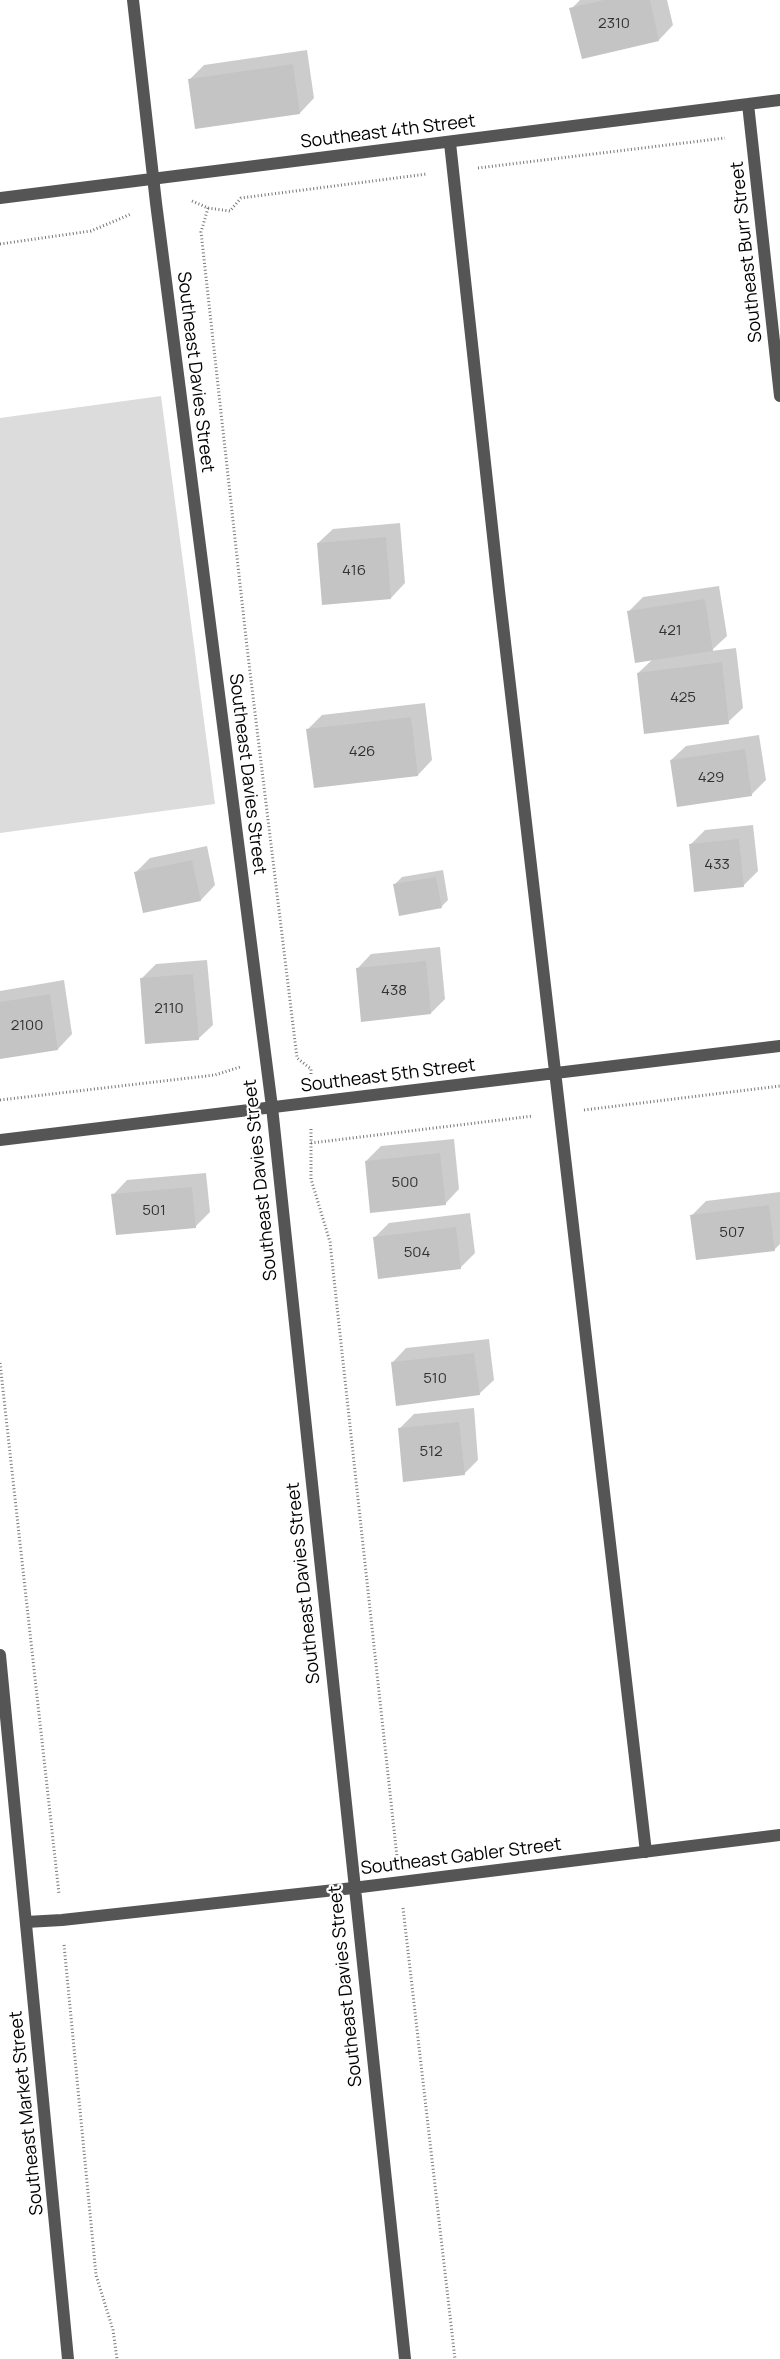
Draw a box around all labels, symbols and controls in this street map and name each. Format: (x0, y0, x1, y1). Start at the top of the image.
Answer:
house number: 2310 (598, 15, 630, 33)
street label: Southeast 4th Street (299, 111, 477, 153)
street label: Southeast Burr Street (727, 160, 767, 344)
street label: Southeast Davies Street (172, 270, 218, 474)
house number: 416 (342, 562, 366, 580)
house number: 421 (658, 622, 682, 640)
street label: Southeast Davies Street (224, 672, 270, 876)
house number: 425 (670, 689, 696, 707)
house number: 426 (349, 743, 375, 761)
house number: 429 (698, 769, 724, 787)
house number: 433 (704, 856, 730, 874)
house number: 438 (381, 982, 407, 1000)
house number: 2110 (154, 1000, 184, 1018)
house number: 2100 (11, 1017, 43, 1035)
street label: Southeast 5th Street (299, 1055, 477, 1097)
street label: Southeast Davies Street (240, 1078, 282, 1282)
house number: 500 (392, 1174, 418, 1192)
house number: 501 (142, 1202, 166, 1220)
house number: 507 (719, 1224, 745, 1242)
house number: 504 (404, 1244, 430, 1262)
house number: 510 (423, 1370, 447, 1388)
house number: 512 (419, 1443, 443, 1461)
street label: Southeast Davies Street (283, 1481, 325, 1685)
street label: Southeast Gabler Street (359, 1834, 563, 1880)
street label: Southeast Davies Street (325, 1884, 367, 2088)
street label: Southeast Market Street (6, 2010, 48, 2216)

